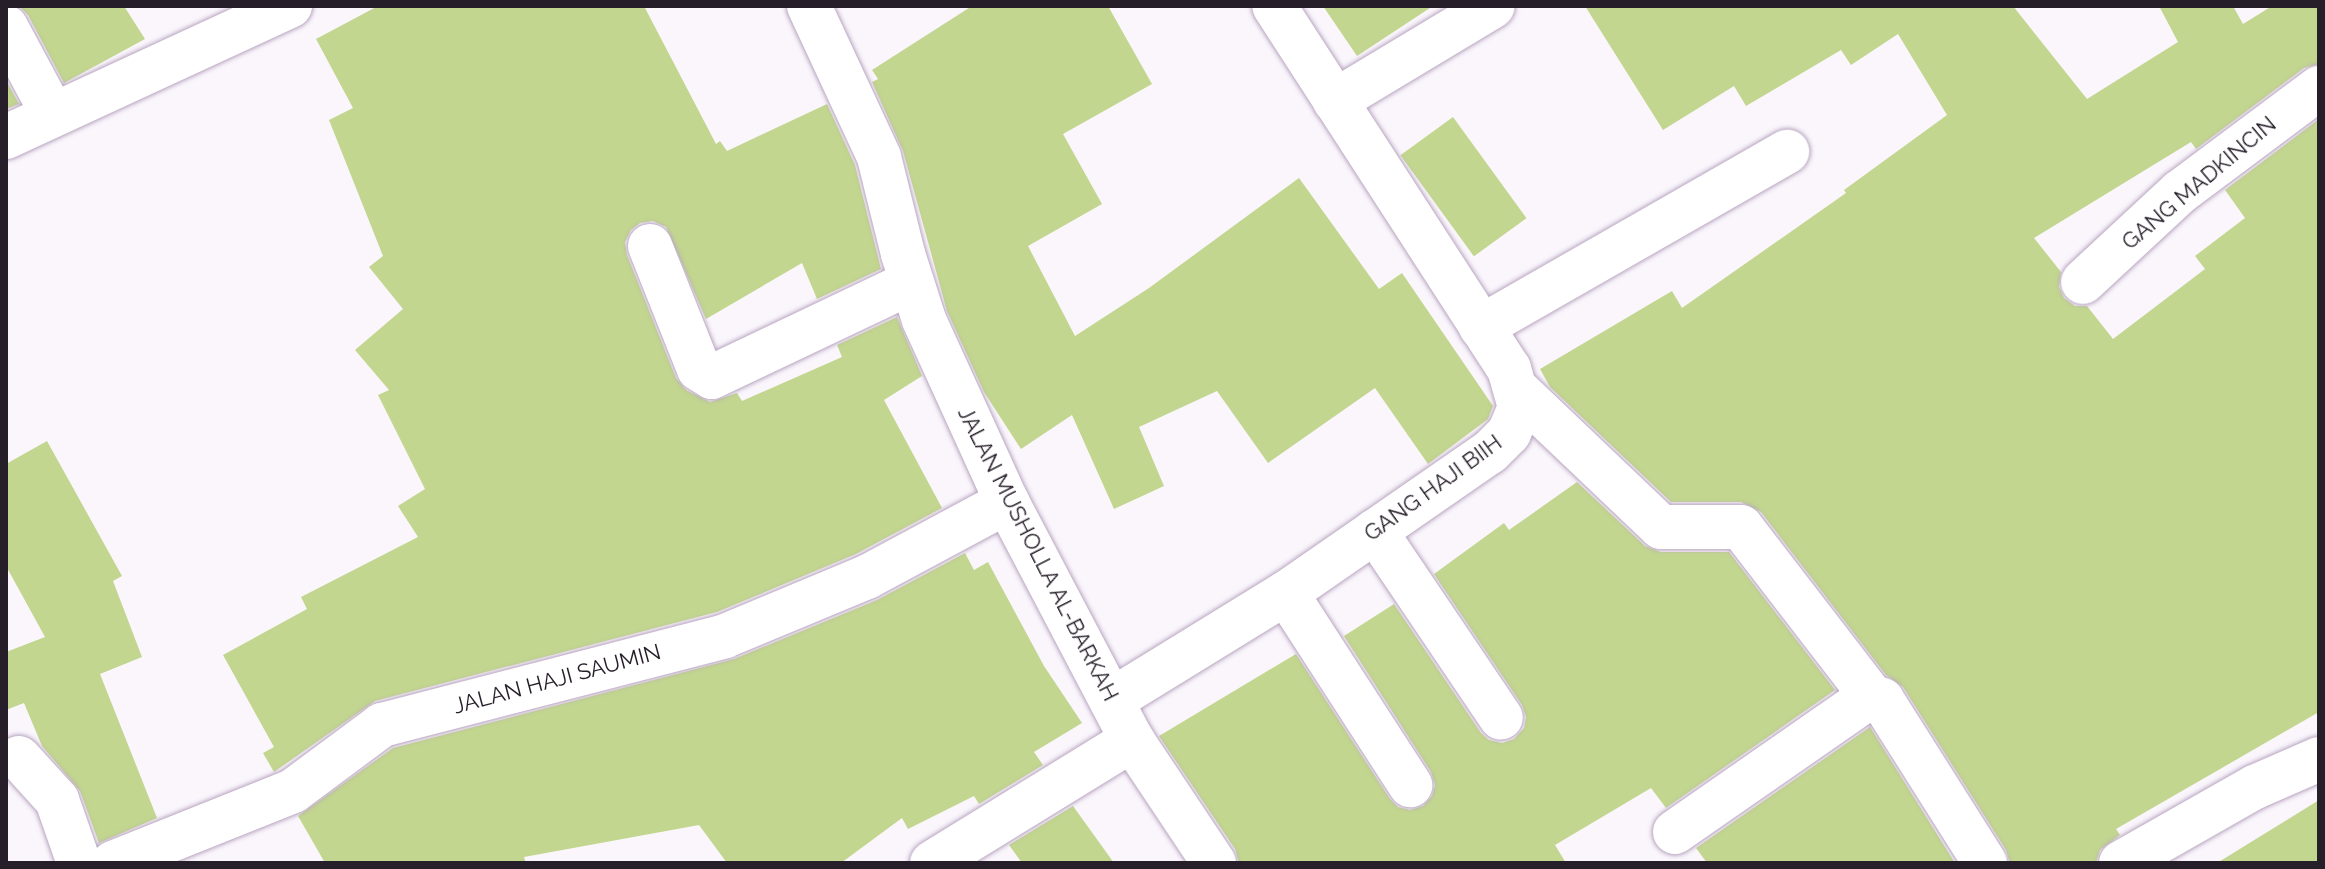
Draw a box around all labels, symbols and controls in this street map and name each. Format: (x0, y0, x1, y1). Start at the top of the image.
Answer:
street label: GANG MADKINCIN (2117, 111, 2281, 255)
street label: JALAN MUSHOLLA AL-BARKAH (952, 402, 1124, 706)
street label: GANG HAJI BIIH (1359, 429, 1507, 547)
street label: JALAN HAJI SAUMIN (450, 639, 664, 719)

